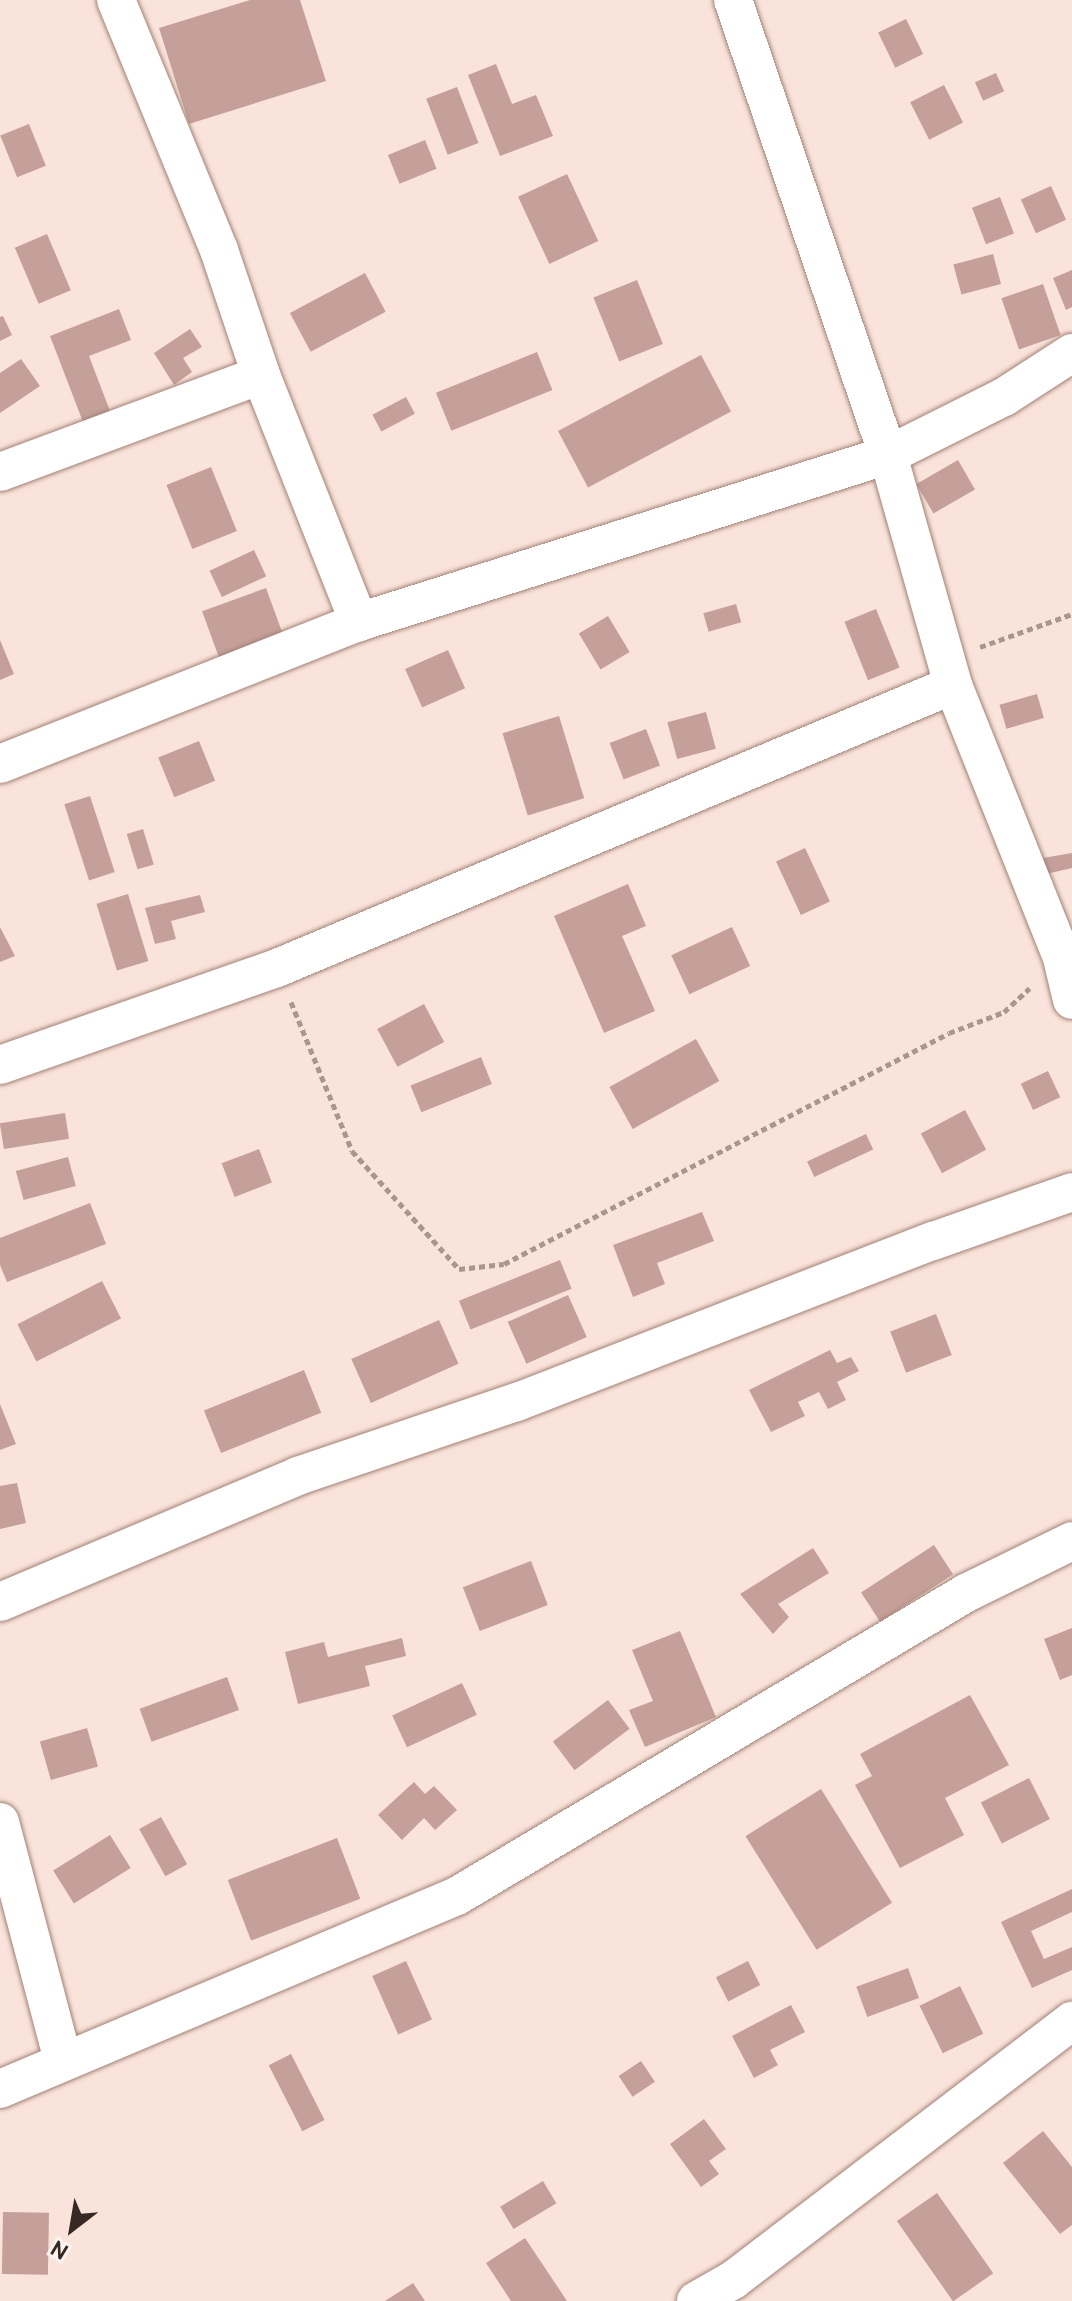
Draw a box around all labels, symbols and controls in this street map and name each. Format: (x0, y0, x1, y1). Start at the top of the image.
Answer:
north arrow (32, 2189, 112, 2269)
text: N (46, 2234, 73, 2266)

